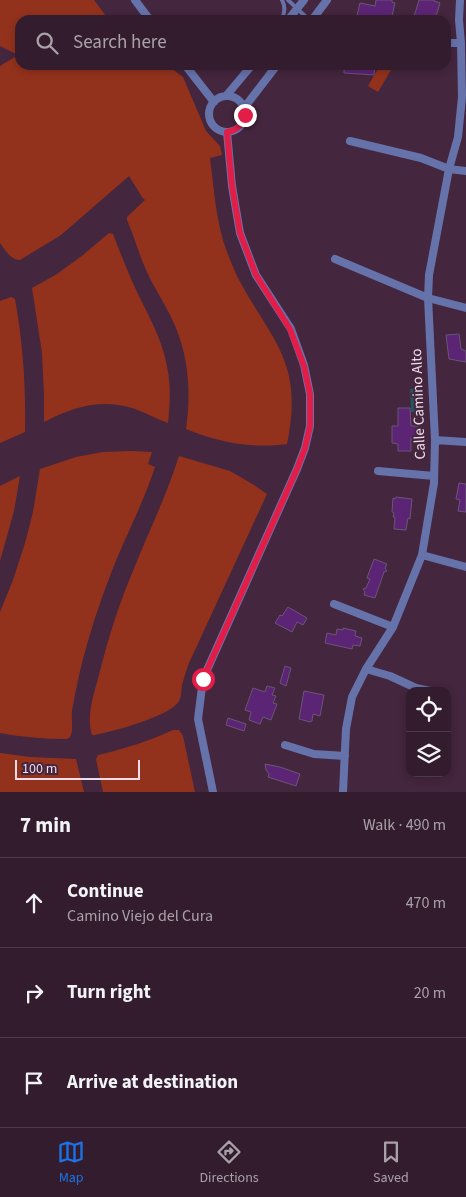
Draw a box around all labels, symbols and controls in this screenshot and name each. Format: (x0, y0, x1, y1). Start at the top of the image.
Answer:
search box (15, 15, 451, 70)
icon: search (33, 29, 61, 57)
text: Search here (73, 29, 167, 56)
route end (234, 104, 257, 127)
street label: Calle Camino Alto (406, 348, 431, 460)
route start (192, 668, 215, 691)
map controls (406, 687, 451, 777)
button: locate (406, 687, 451, 732)
button: layers (406, 732, 451, 777)
scale bar (15, 757, 140, 780)
text: 100 m (22, 759, 57, 779)
text: 7 min (20, 810, 71, 840)
text: Walk · 490 m (363, 814, 446, 836)
text: Continue (67, 878, 144, 905)
icon: ahead (20, 889, 48, 917)
text: 470 m (406, 892, 446, 914)
text: Camino Viejo del Cura (67, 905, 213, 927)
icon: right (20, 979, 48, 1007)
text: Turn right (67, 979, 151, 1006)
text: 20 m (414, 982, 446, 1004)
icon: arrive (20, 1069, 48, 1097)
text: Arrive at destination (67, 1069, 238, 1096)
tab: Map (57, 1138, 85, 1188)
tab: Directions (199, 1138, 259, 1188)
tab: Saved (373, 1138, 409, 1188)

